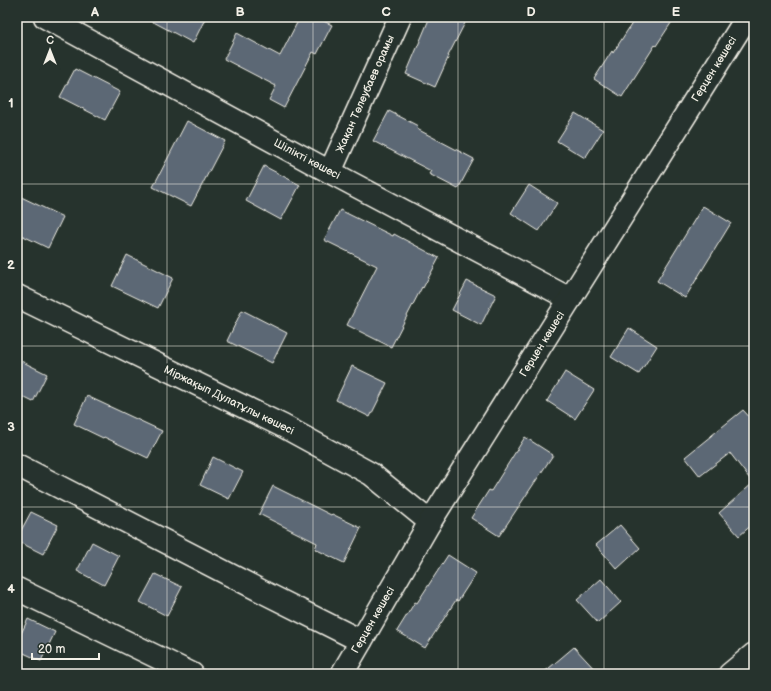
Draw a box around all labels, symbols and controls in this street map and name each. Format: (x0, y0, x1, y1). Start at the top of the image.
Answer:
text: A (90, 4, 99, 20)
text: B (235, 4, 245, 20)
text: C (381, 4, 391, 20)
text: D (526, 4, 536, 20)
text: E (672, 4, 681, 20)
north arrow (30, 30, 70, 70)
street label: Жақан Төлеубаев орамы (333, 33, 397, 155)
text: С (46, 34, 54, 47)
street label: Герцен көшесі (689, 34, 739, 104)
text: 1 (8, 95, 14, 111)
street label: Шілікті көшесі (272, 136, 342, 182)
text: 2 (7, 257, 15, 273)
street label: Герцен көшесі (517, 309, 567, 379)
street label: Міржақып Дулатұлы көшесі (162, 363, 296, 437)
text: 3 (7, 419, 15, 435)
text: 4 (7, 581, 15, 597)
street label: Герцен көшесі (349, 584, 397, 656)
scale bar (32, 635, 99, 661)
text: 20 m (38, 642, 65, 657)

